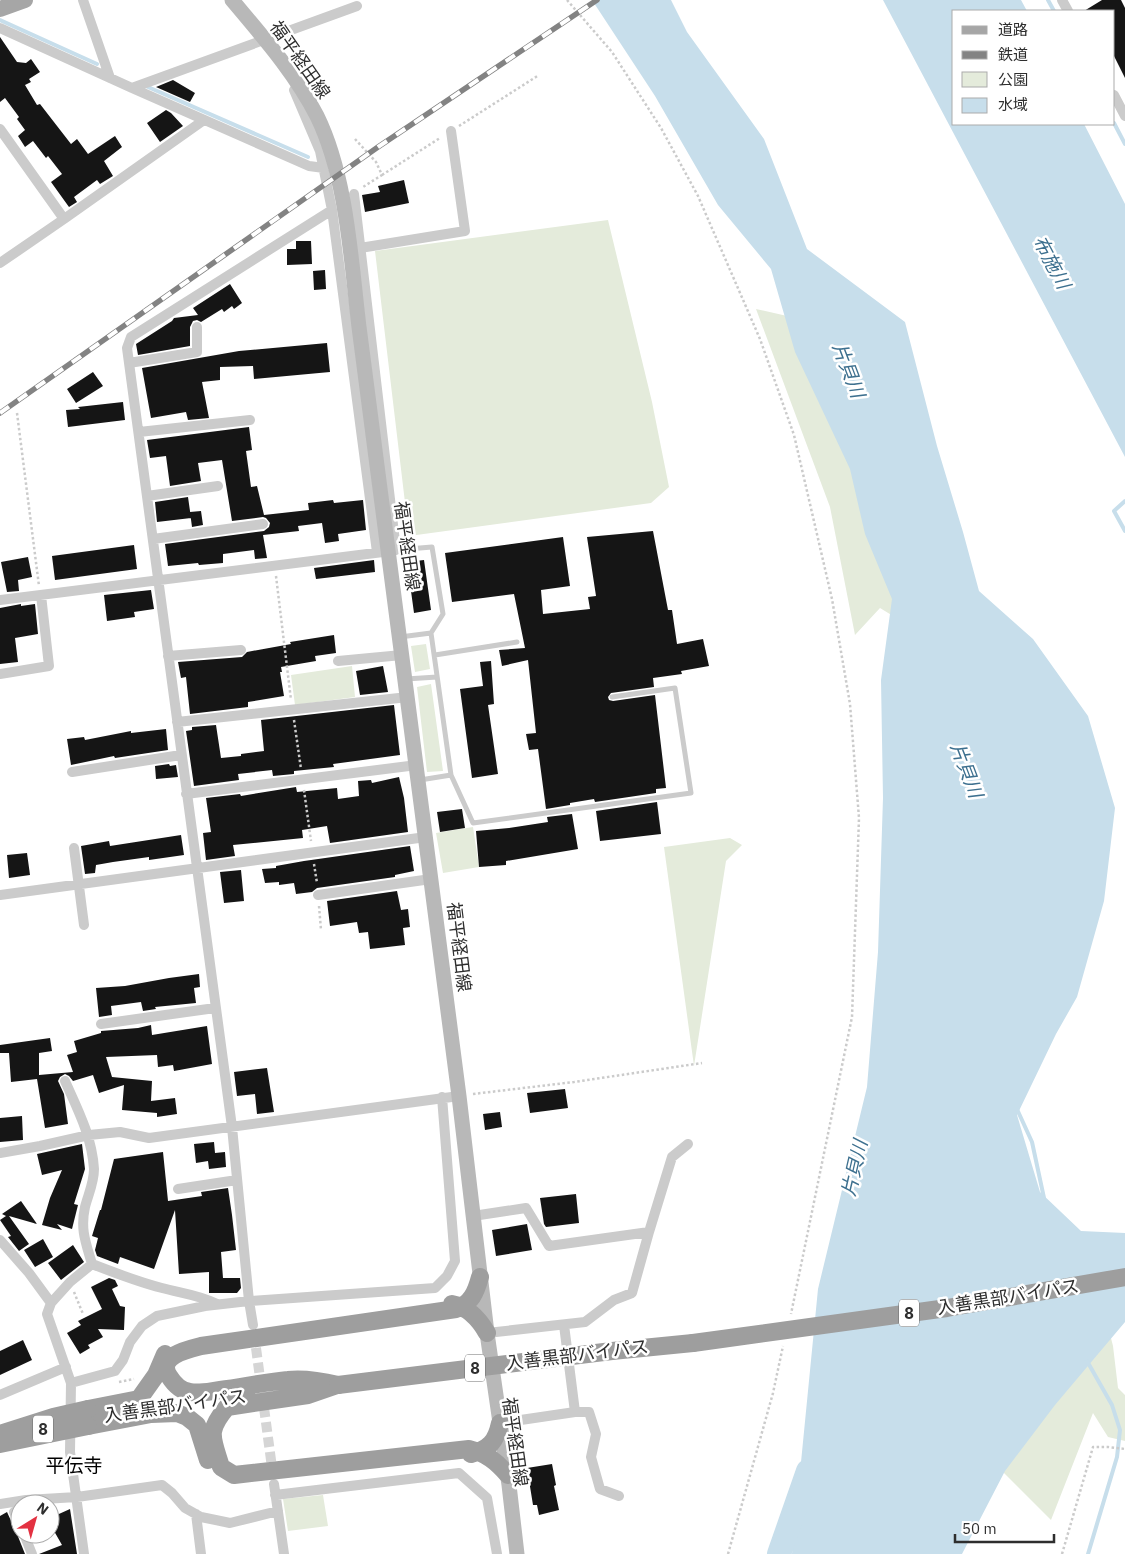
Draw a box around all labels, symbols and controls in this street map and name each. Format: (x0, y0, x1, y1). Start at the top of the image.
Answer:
legend (952, 10, 1115, 125)
street label: 福平経田線 (265, 16, 336, 103)
text: 道路 (998, 20, 1028, 39)
text: 鉄道 (998, 45, 1028, 64)
text: 公園 (998, 70, 1028, 89)
text: 水域 (998, 95, 1028, 114)
water label: 布施川 (1028, 231, 1077, 295)
water label: 片貝川 (828, 339, 871, 403)
street label: 福平経田線 (390, 500, 425, 592)
water label: 片貝川 (946, 739, 989, 803)
street label: 福平経田線 (443, 901, 476, 993)
water label: 片貝川 (836, 1136, 873, 1198)
street label: 入善黒部バイパス (935, 1274, 1081, 1319)
road number: 8 (899, 1300, 919, 1326)
street label: 入善黒部バイパス (504, 1334, 650, 1375)
road number: 8 (465, 1355, 485, 1382)
street label: 入善黒部バイパス (102, 1384, 248, 1427)
street label: 福平経田線 (498, 1396, 533, 1488)
road number: 8 (33, 1416, 53, 1442)
district label: 平伝寺 (45, 1453, 103, 1477)
north arrow (10, 1494, 60, 1544)
text: N (33, 1498, 52, 1519)
scale bar (955, 1512, 1054, 1544)
text: 50 m (962, 1519, 997, 1538)

